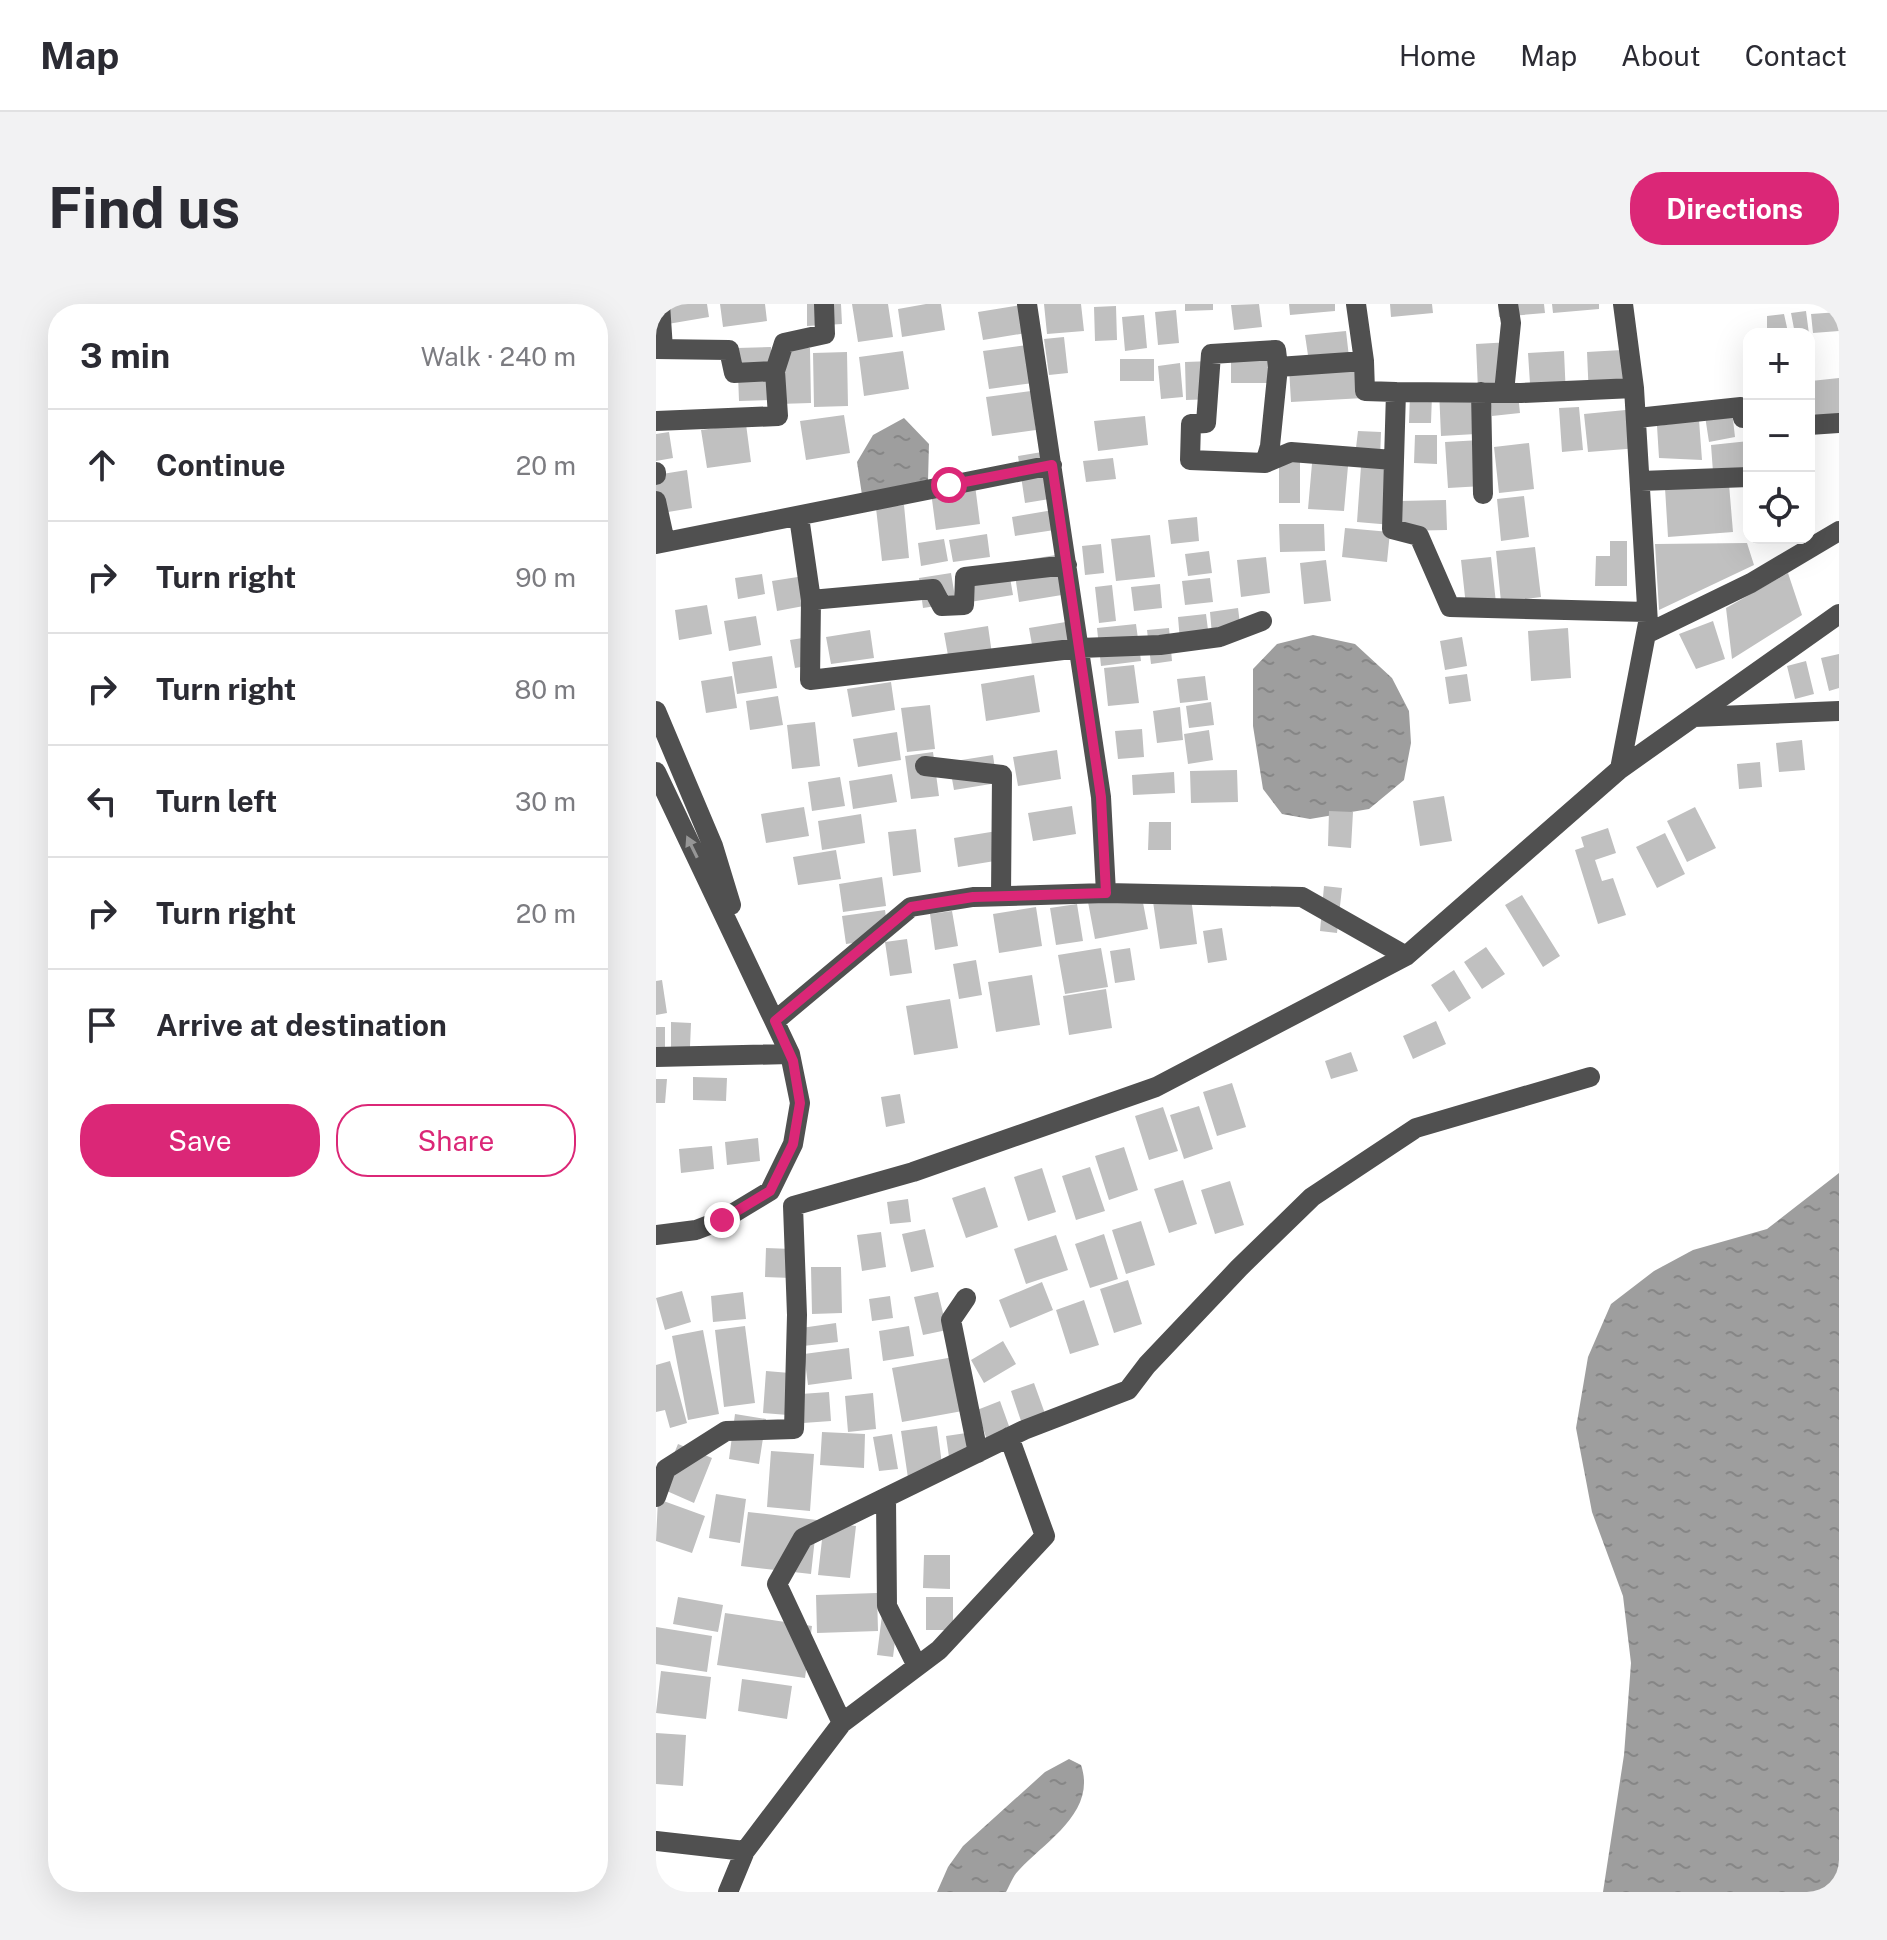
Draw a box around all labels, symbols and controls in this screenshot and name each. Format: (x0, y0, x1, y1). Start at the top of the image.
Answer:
text: Map (40, 33, 119, 78)
text: Home (1399, 39, 1476, 72)
text: Map (1520, 39, 1577, 72)
text: About (1621, 39, 1701, 72)
text: Contact (1745, 39, 1847, 72)
button: Directions (1630, 172, 1839, 245)
text: Find us (48, 175, 240, 241)
map controls (1743, 328, 1815, 544)
button: + (1743, 328, 1815, 400)
text: 3 min (80, 336, 170, 376)
text: Walk · 240 m (421, 341, 576, 372)
button: − (1743, 400, 1815, 472)
icon: ahead (80, 443, 124, 487)
text: Continue (156, 447, 286, 483)
text: 20 m (516, 450, 576, 481)
route start (931, 467, 967, 503)
button: locate (1743, 472, 1815, 544)
icon: right (80, 555, 124, 599)
text: Turn right (156, 559, 296, 595)
text: 90 m (515, 562, 576, 593)
icon: right (80, 667, 124, 711)
text: Turn right (156, 671, 296, 707)
text: 80 m (515, 674, 576, 705)
icon: left (80, 779, 124, 823)
text: Turn left (156, 783, 277, 819)
text: 30 m (515, 786, 576, 817)
one-way arrow (685, 835, 699, 858)
icon: right (80, 891, 124, 935)
text: Turn right (156, 895, 296, 931)
text: 20 m (516, 898, 576, 929)
icon: arrive (80, 1003, 124, 1047)
text: Arrive at destination (156, 1007, 447, 1043)
button: Save (80, 1104, 320, 1177)
button: Share (336, 1104, 576, 1177)
route end (704, 1202, 740, 1238)

